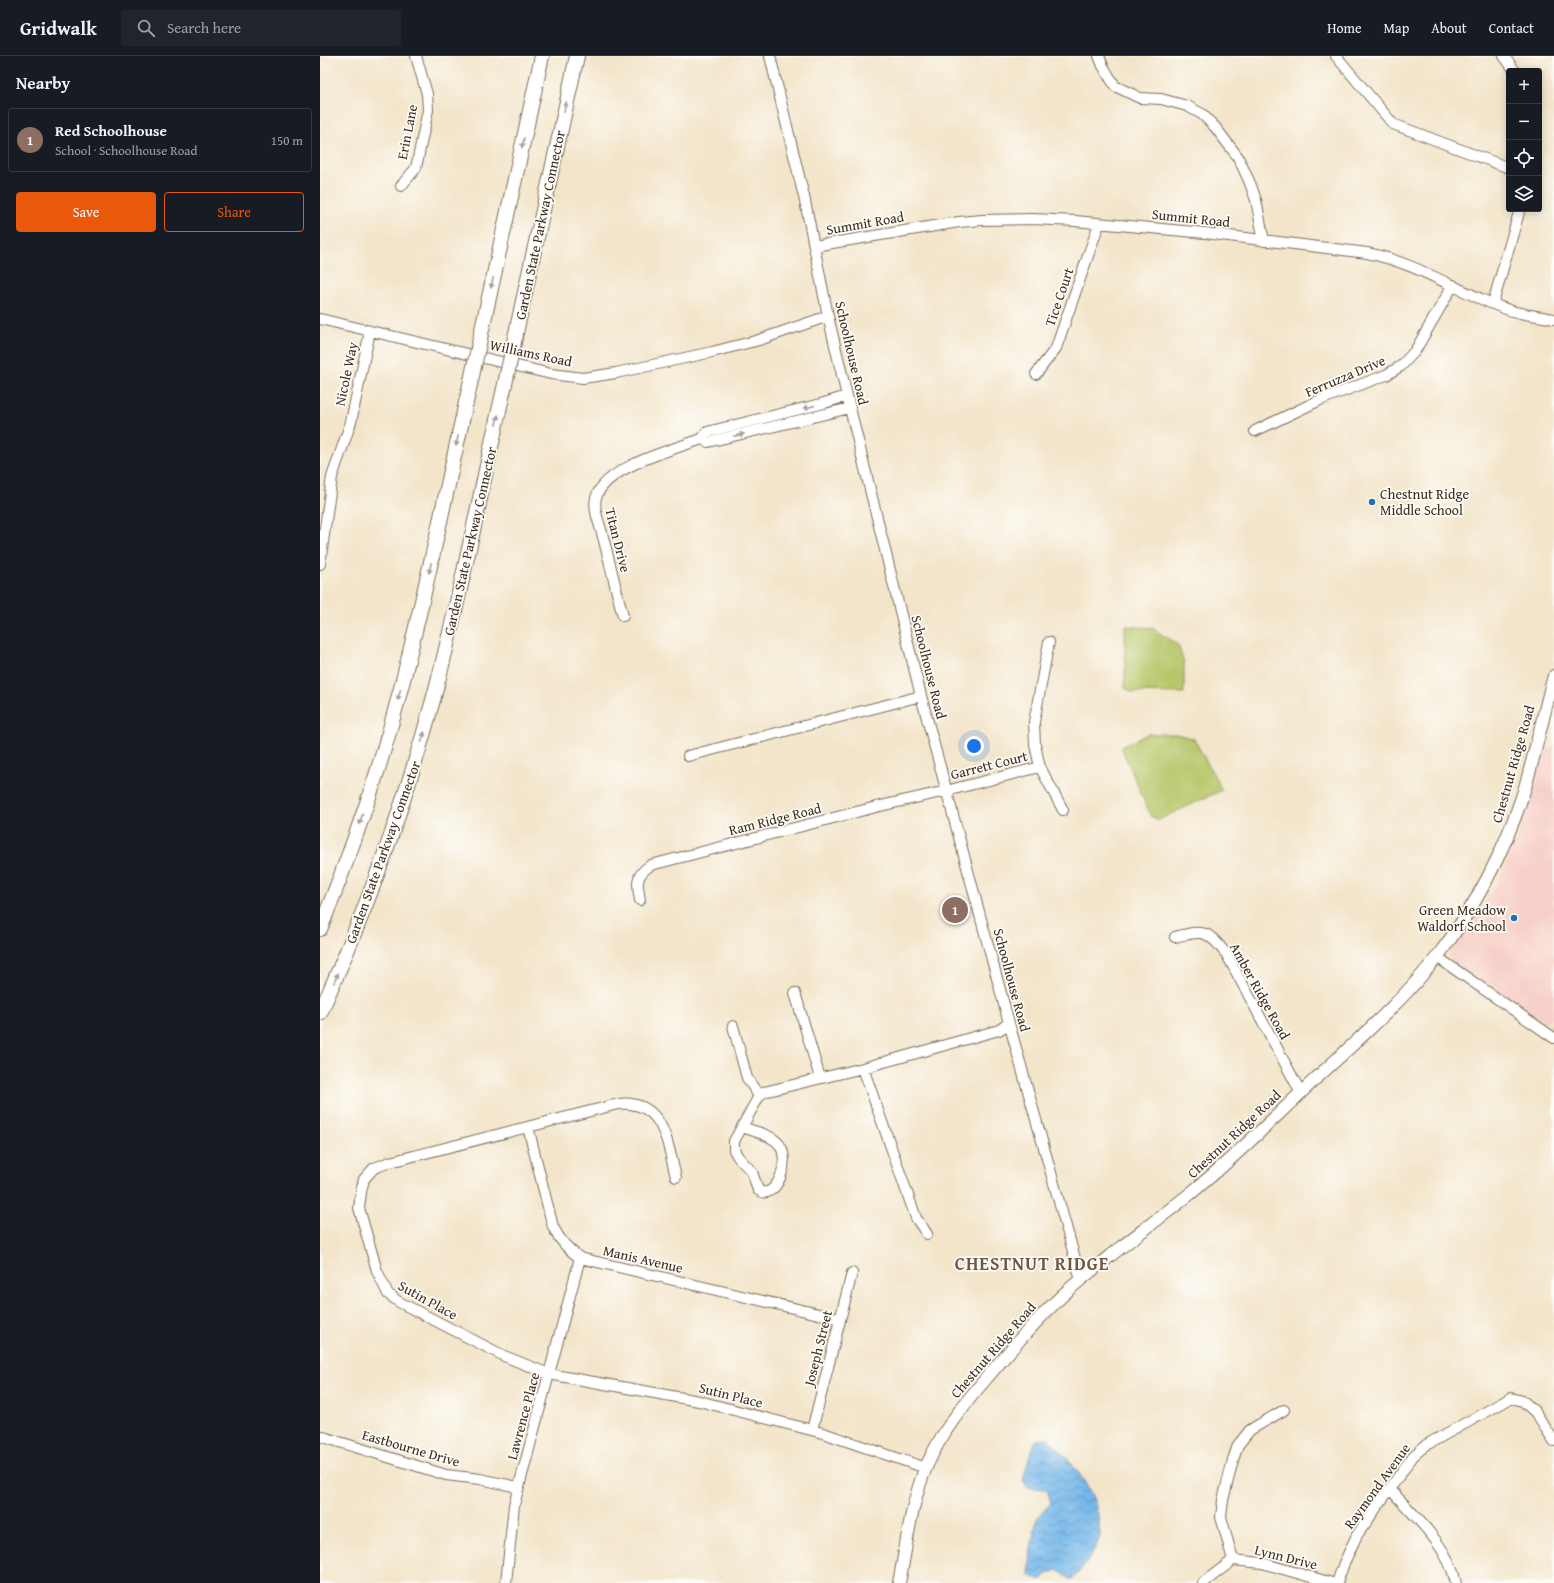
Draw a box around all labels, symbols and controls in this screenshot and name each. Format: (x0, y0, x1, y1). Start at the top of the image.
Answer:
search box (121, 10, 401, 46)
text: Gridwalk (20, 14, 97, 42)
icon: search (135, 17, 157, 39)
text: Search here (167, 17, 241, 38)
text: Home (1327, 18, 1362, 38)
text: Map (1384, 18, 1409, 38)
text: About (1431, 18, 1467, 38)
text: Contact (1489, 18, 1534, 38)
map controls (1506, 68, 1542, 212)
button: + (1506, 68, 1542, 104)
text: Nearby (16, 70, 70, 95)
one-way arrow (563, 101, 569, 113)
street label: Erin Lane (392, 102, 422, 161)
button: − (1506, 104, 1542, 140)
text: Red Schoolhouse (55, 120, 167, 141)
street label: Garden State Parkway Connector (510, 128, 570, 321)
text: 1 (27, 131, 33, 150)
text: 150 m (271, 131, 303, 150)
one-way arrow (520, 137, 526, 149)
button: locate (1506, 140, 1542, 176)
text: School · Schoolhouse Road (55, 141, 197, 160)
button: layers (1506, 176, 1542, 212)
button: Save (16, 192, 156, 232)
button: Share (164, 192, 304, 232)
street label: Summit Road (1151, 204, 1232, 232)
street label: Summit Road (825, 206, 906, 240)
street label: Tice Court (1040, 265, 1078, 329)
one-way arrow (489, 276, 495, 289)
street label: Schoolhouse Road (830, 299, 874, 407)
street label: Williams Road (488, 335, 574, 372)
street label: Nicole Way (329, 340, 363, 408)
street label: Ferruzza Drive (1302, 350, 1389, 402)
one-way arrow (803, 404, 816, 410)
one-way arrow (495, 413, 501, 426)
one-way arrow (733, 432, 745, 438)
one-way arrow (454, 435, 460, 448)
street label: Garden State Parkway Connector (439, 445, 502, 637)
place label: Chestnut Ridge Middle School (1380, 484, 1469, 520)
marker: Chestnut Ridge Middle School (1367, 497, 1377, 507)
street label: Titan Drive (600, 506, 636, 575)
one-way arrow (426, 562, 432, 575)
street label: Schoolhouse Road (906, 613, 952, 721)
one-way arrow (396, 689, 402, 701)
street label: Chestnut Ridge Road (1487, 702, 1539, 825)
one-way arrow (420, 731, 426, 743)
your location (964, 736, 984, 756)
street label: Garrett Court (948, 746, 1030, 784)
street label: Garden State Parkway Connector (341, 758, 425, 946)
street label: Ram Ridge Road (727, 798, 824, 840)
one-way arrow (358, 813, 364, 825)
pin: 1 (942, 895, 968, 925)
place label: Green Meadow Waldorf School (1417, 900, 1506, 936)
marker: Green Meadow Waldorf School (1509, 913, 1519, 923)
street label: Schoolhouse Road (989, 926, 1036, 1034)
street label: Amber Ridge Road (1225, 939, 1295, 1044)
one-way arrow (333, 972, 339, 983)
street label: Chestnut Ridge Road (1183, 1085, 1286, 1183)
street label: Manis Avenue (601, 1240, 685, 1278)
district label: CHESTNUT RIDGE (955, 1250, 1109, 1277)
street label: Sutin Place (395, 1275, 462, 1325)
street label: Chestnut Ridge Road (946, 1297, 1041, 1402)
street label: Joseph Street (798, 1308, 837, 1390)
street label: Lawrence Place (502, 1370, 544, 1462)
street label: Sutin Place (697, 1377, 765, 1413)
street label: Eastbourne Drive (360, 1424, 463, 1472)
street label: Raymond Avenue (1339, 1439, 1415, 1533)
street label: Lynn Drive (1253, 1540, 1320, 1575)

